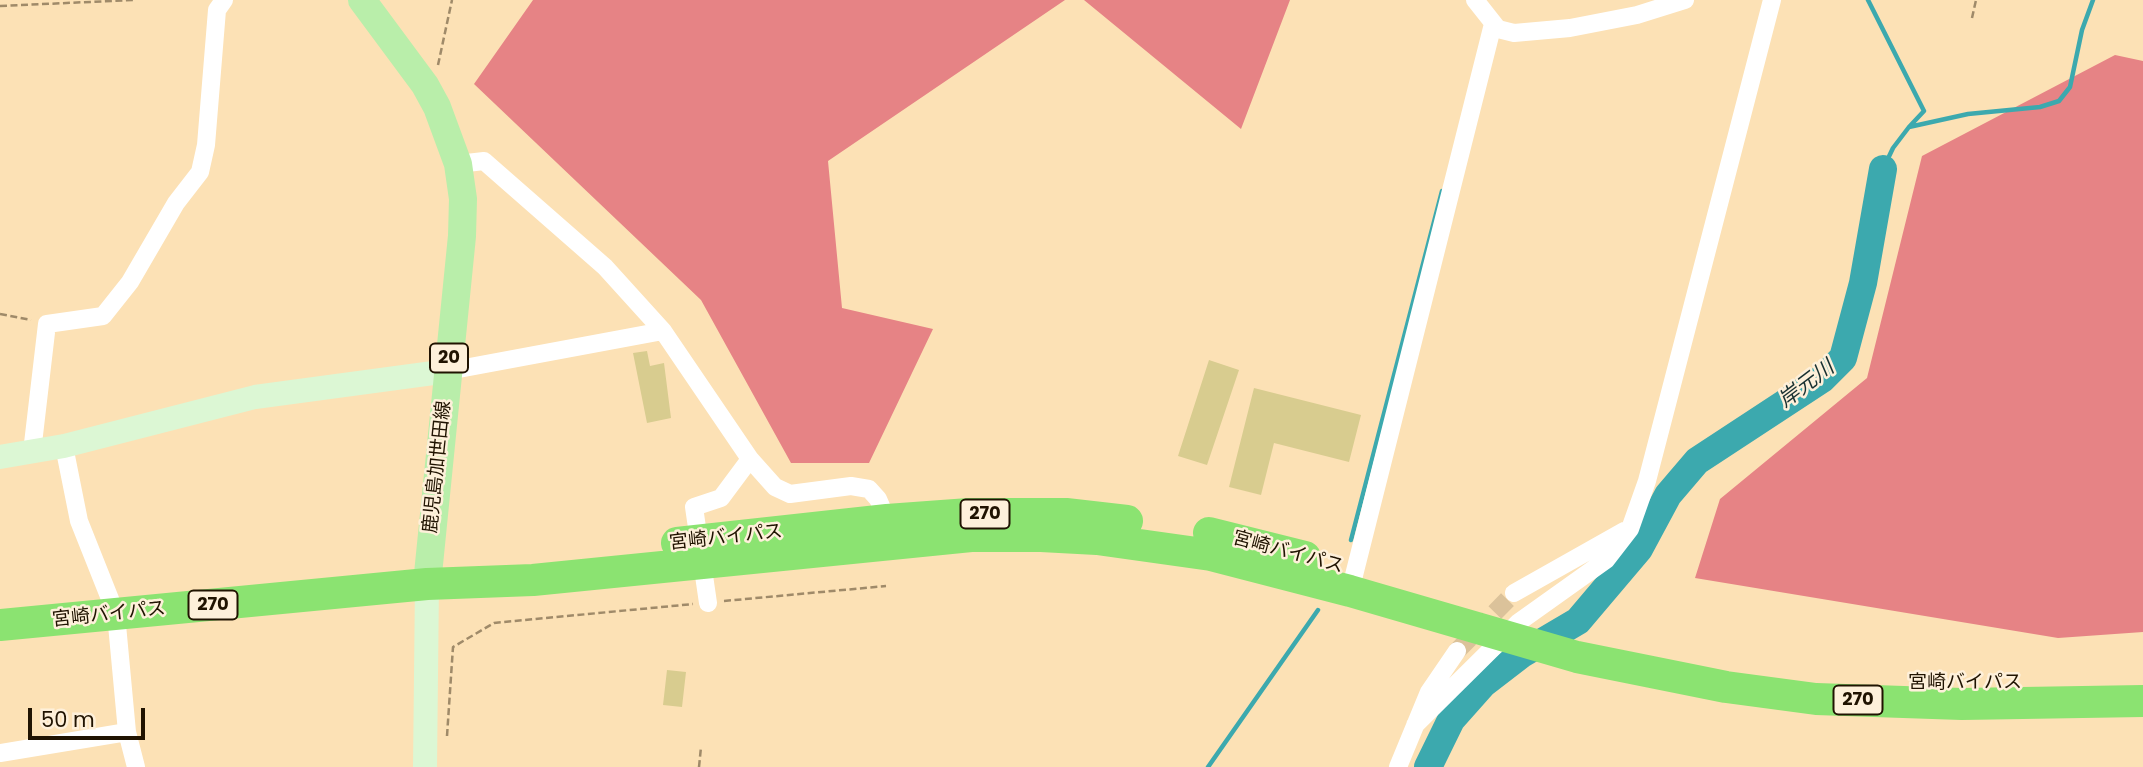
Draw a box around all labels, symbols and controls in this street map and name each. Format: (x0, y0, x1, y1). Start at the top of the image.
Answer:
road number: 20 (430, 344, 468, 372)
water label: 岸元川 (1774, 356, 1840, 414)
street label: 鹿児島加世田線 (420, 400, 456, 534)
road number: 270 (960, 500, 1010, 528)
street label: 宮崎バイパス (668, 521, 784, 555)
street label: 宮崎バイパス (1230, 527, 1346, 579)
road number: 270 (188, 590, 238, 620)
street label: 宮崎バイパス (51, 598, 167, 632)
street label: 宮崎バイパス (1908, 672, 2022, 694)
road number: 270 (1834, 686, 1882, 714)
scale bar (32, 694, 149, 738)
text: 50 m (41, 705, 95, 734)

